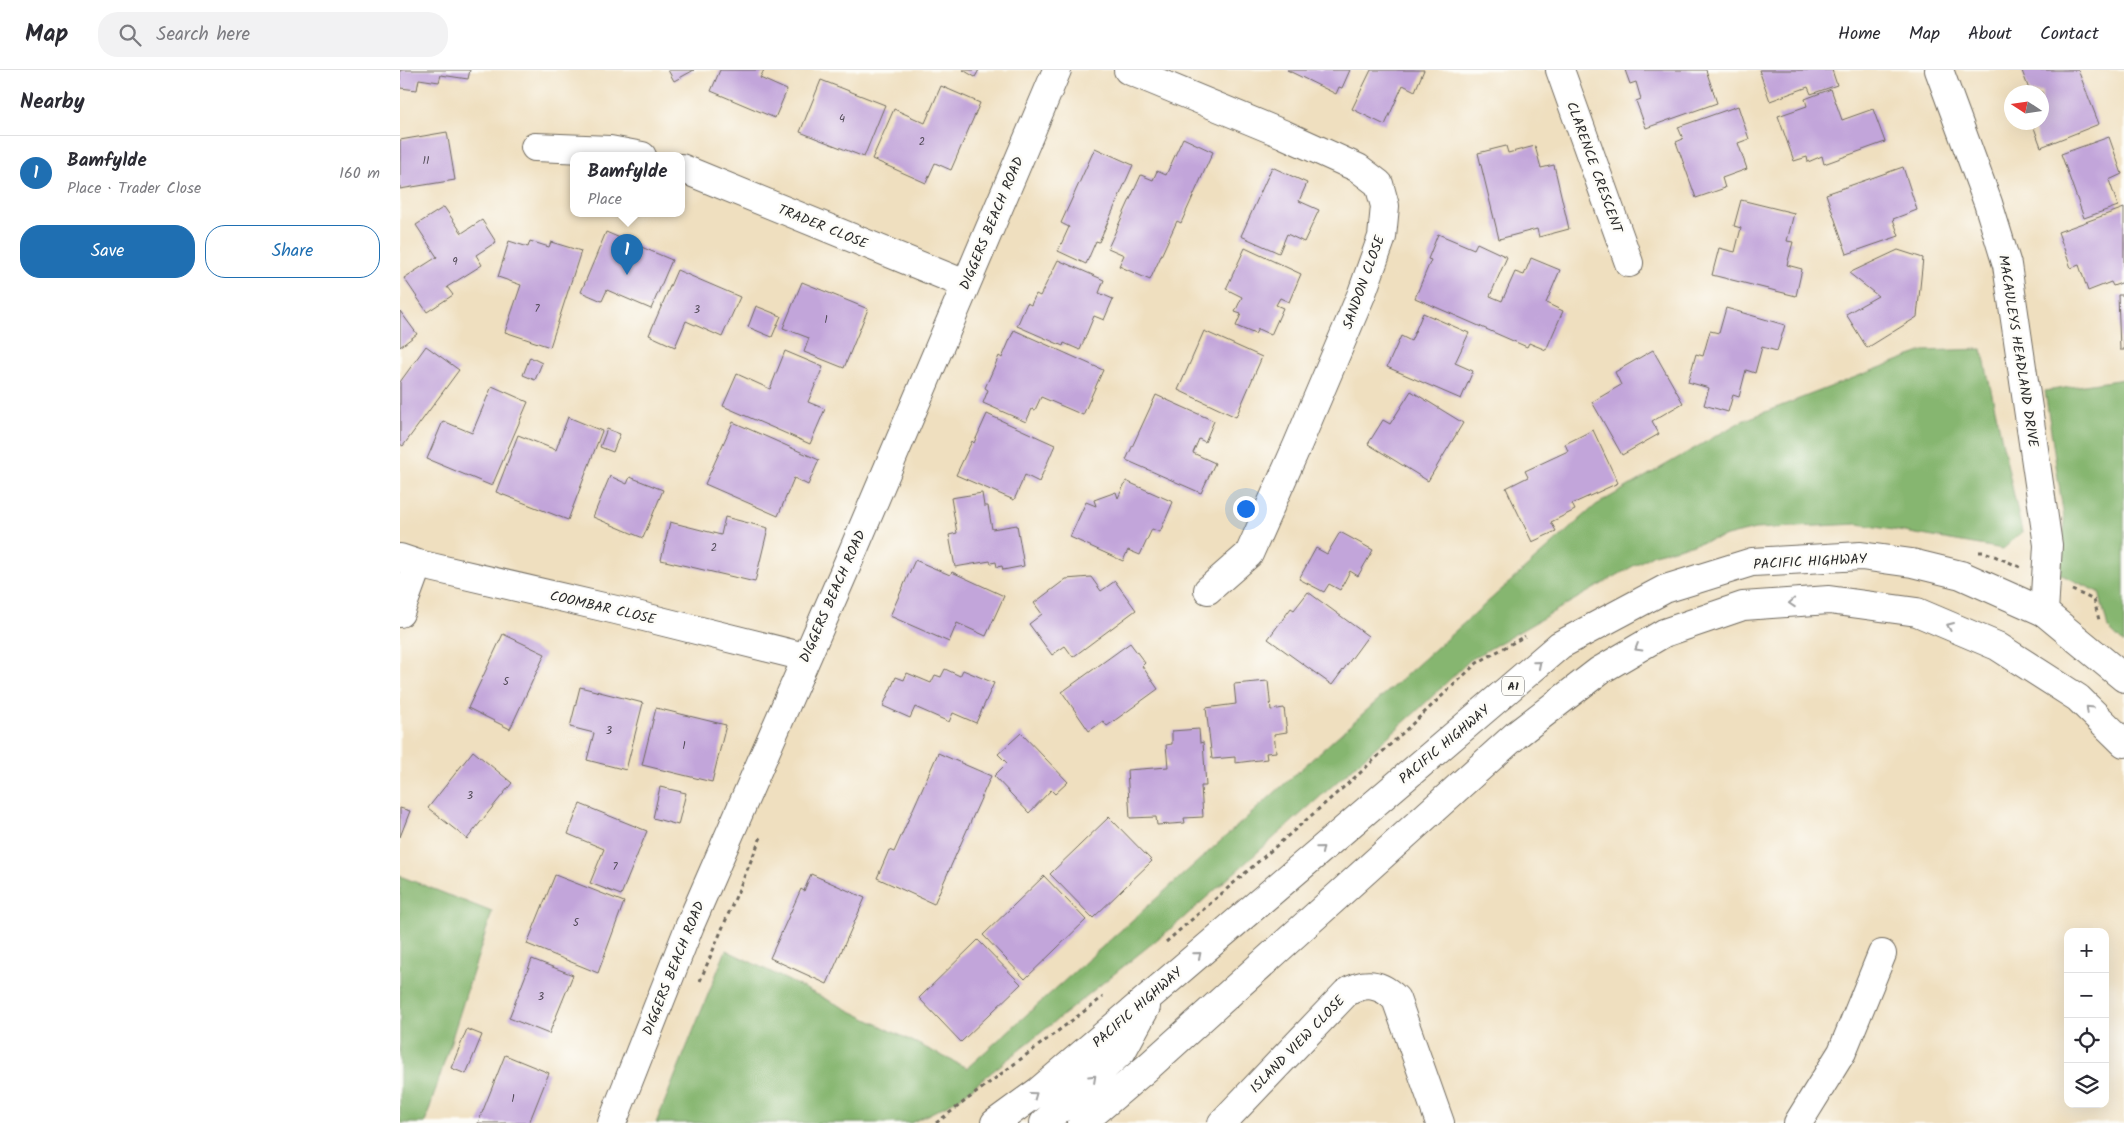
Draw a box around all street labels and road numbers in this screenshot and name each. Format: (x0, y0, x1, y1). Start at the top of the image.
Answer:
street label: CLARENCE CRESCENT (1560, 99, 1629, 238)
street label: DIGGERS BEACH ROAD (954, 153, 1030, 294)
street label: TRADER CLOSE (774, 199, 872, 255)
street label: SANDON CLOSE (1337, 232, 1391, 332)
street label: MACAULEYS HEADLAND DRIVE (1992, 253, 2044, 450)
street label: DIGGERS BEACH ROAD (794, 527, 872, 666)
street label: PACIFIC HIGHWAY (1753, 548, 1868, 576)
street label: COOMBAR CLOSE (548, 585, 659, 631)
road number: A1 (1502, 676, 1524, 696)
street label: PACIFIC HIGHWAY (1394, 699, 1496, 790)
street label: DIGGERS BEACH ROAD (637, 898, 711, 1039)
street label: PACIFIC HIGHWAY (1088, 962, 1188, 1053)
street label: ISLAND VIEW CLOSE (1245, 990, 1351, 1099)

